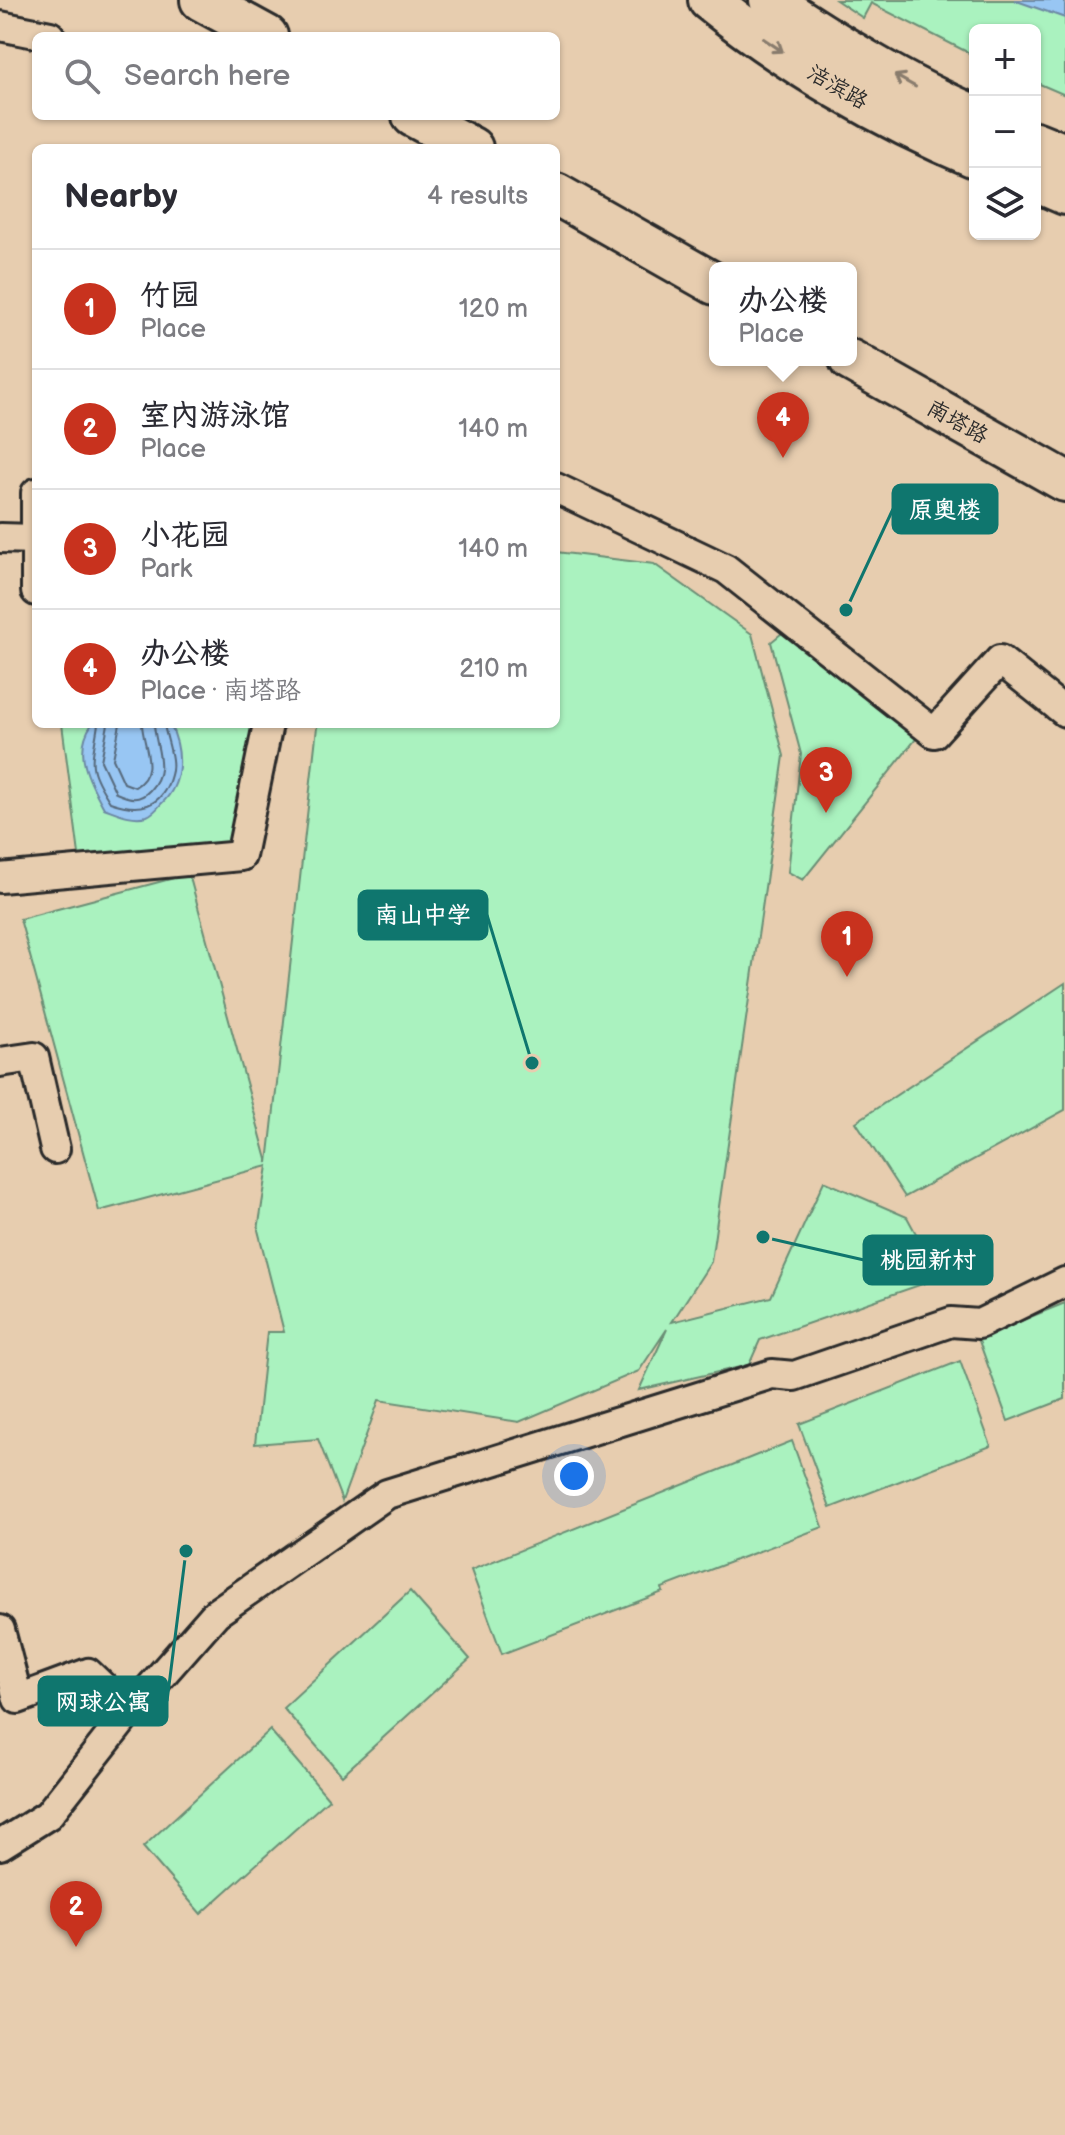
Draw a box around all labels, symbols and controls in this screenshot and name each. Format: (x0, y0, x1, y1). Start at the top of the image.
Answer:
map controls (969, 24, 1041, 240)
button: + (969, 24, 1041, 96)
search box (32, 32, 560, 120)
one-way arrow (761, 37, 783, 53)
icon: search (60, 54, 104, 98)
text: Search here (124, 58, 290, 94)
street label: 涪滨路 (802, 59, 873, 115)
one-way arrow (894, 73, 918, 88)
button: − (969, 96, 1041, 168)
button: layers (969, 168, 1041, 240)
text: Nearby (64, 176, 178, 217)
text: 4 results (427, 181, 528, 212)
popup (709, 262, 857, 366)
text: 竹园 (140, 278, 200, 314)
text: 办公楼 (738, 283, 828, 319)
text: 1 (85, 294, 95, 325)
text: 120 m (459, 294, 528, 325)
text: Place (140, 314, 206, 345)
text: Place (738, 319, 804, 350)
pin: 4 (757, 392, 809, 458)
street label: 南塔路 (922, 395, 993, 450)
text: 室内游泳馆 (140, 398, 290, 434)
text: 2 (82, 414, 98, 445)
text: 140 m (458, 414, 528, 445)
text: Place (140, 434, 206, 465)
callout: 原奥楼 (893, 485, 997, 533)
text: 原奥楼 (909, 496, 981, 525)
text: 小花园 (140, 518, 230, 554)
text: 3 (82, 534, 98, 565)
text: 140 m (458, 534, 528, 565)
text: Park (140, 554, 192, 585)
text: 办公楼 (140, 636, 230, 672)
text: 4 (82, 654, 98, 685)
text: 210 m (459, 654, 528, 685)
text: Place · 南塔路 (140, 676, 301, 707)
pin: 3 (800, 747, 852, 813)
callout: 南山中学 (359, 891, 487, 939)
text: 南山中学 (375, 901, 471, 930)
pin: 1 (821, 911, 873, 977)
callout: 桃园新村 (864, 1236, 992, 1284)
text: 桃园新村 (880, 1246, 976, 1275)
your location (554, 1456, 594, 1496)
callout: 网球公寓 (39, 1677, 167, 1725)
text: 网球公寓 (55, 1688, 151, 1717)
pin: 2 (50, 1881, 102, 1947)

